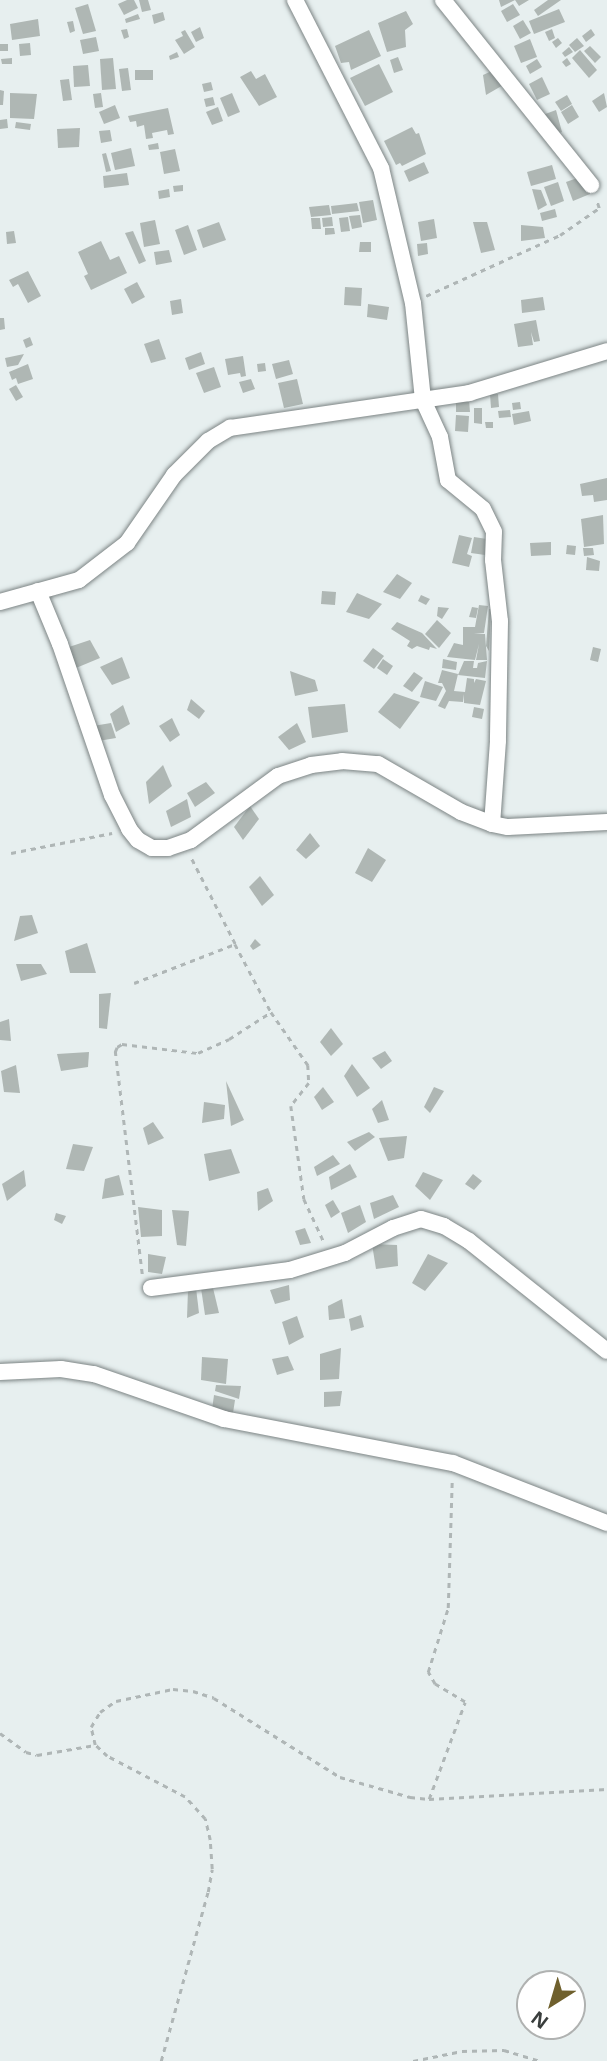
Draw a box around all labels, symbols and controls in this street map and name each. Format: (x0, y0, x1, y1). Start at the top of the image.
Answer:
north arrow (516, 1970, 586, 2040)
text: N (526, 2005, 554, 2035)

